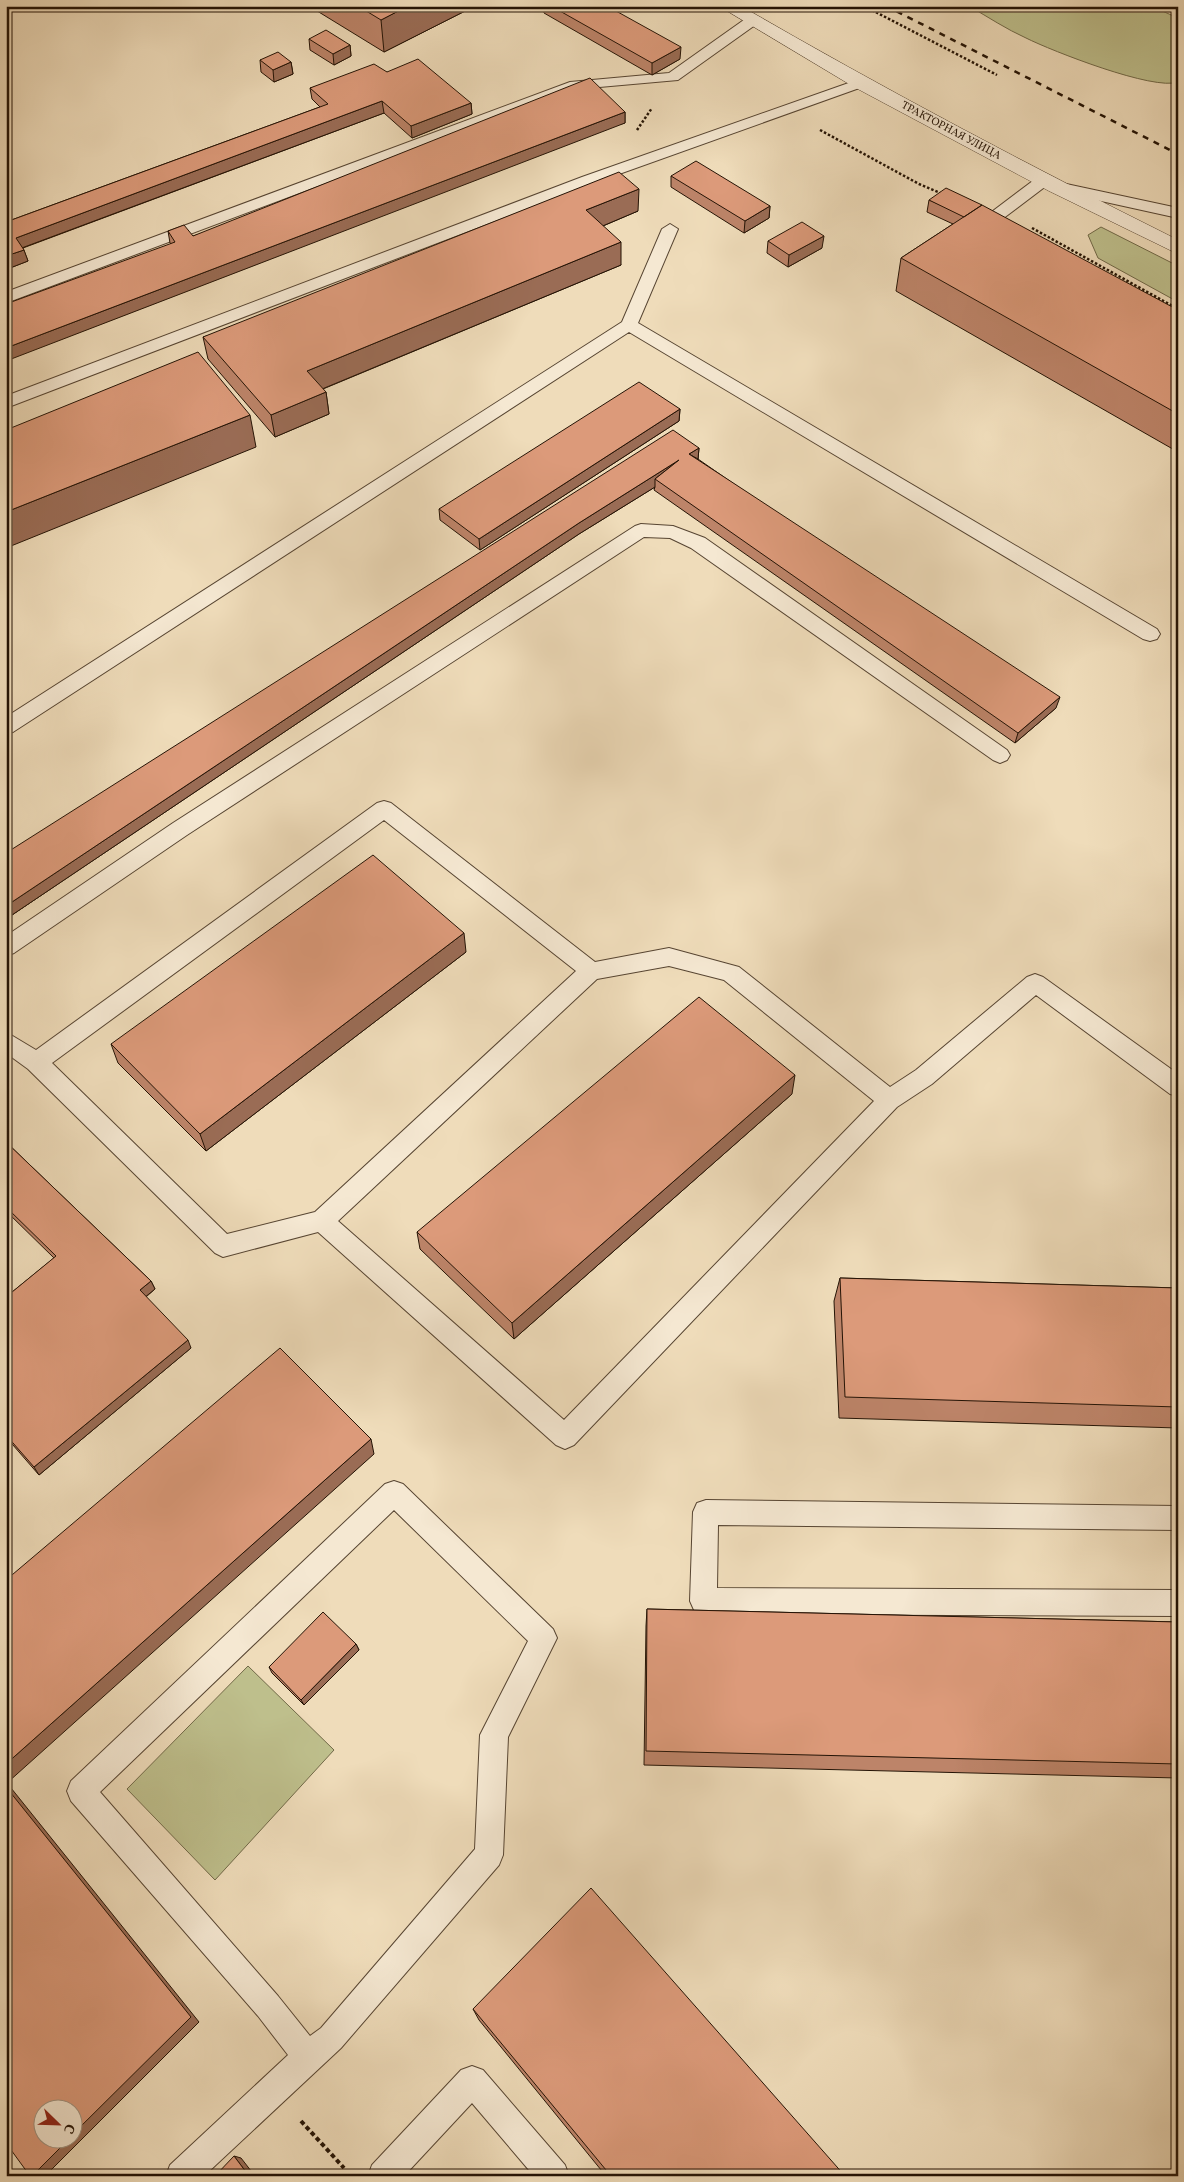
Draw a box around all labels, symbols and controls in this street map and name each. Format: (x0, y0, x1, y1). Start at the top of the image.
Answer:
street label: ТРАКТОРНАЯ УЛИЦА (898, 98, 1004, 164)
north arrow (32, 2100, 82, 2150)
text: С (58, 2121, 79, 2136)

